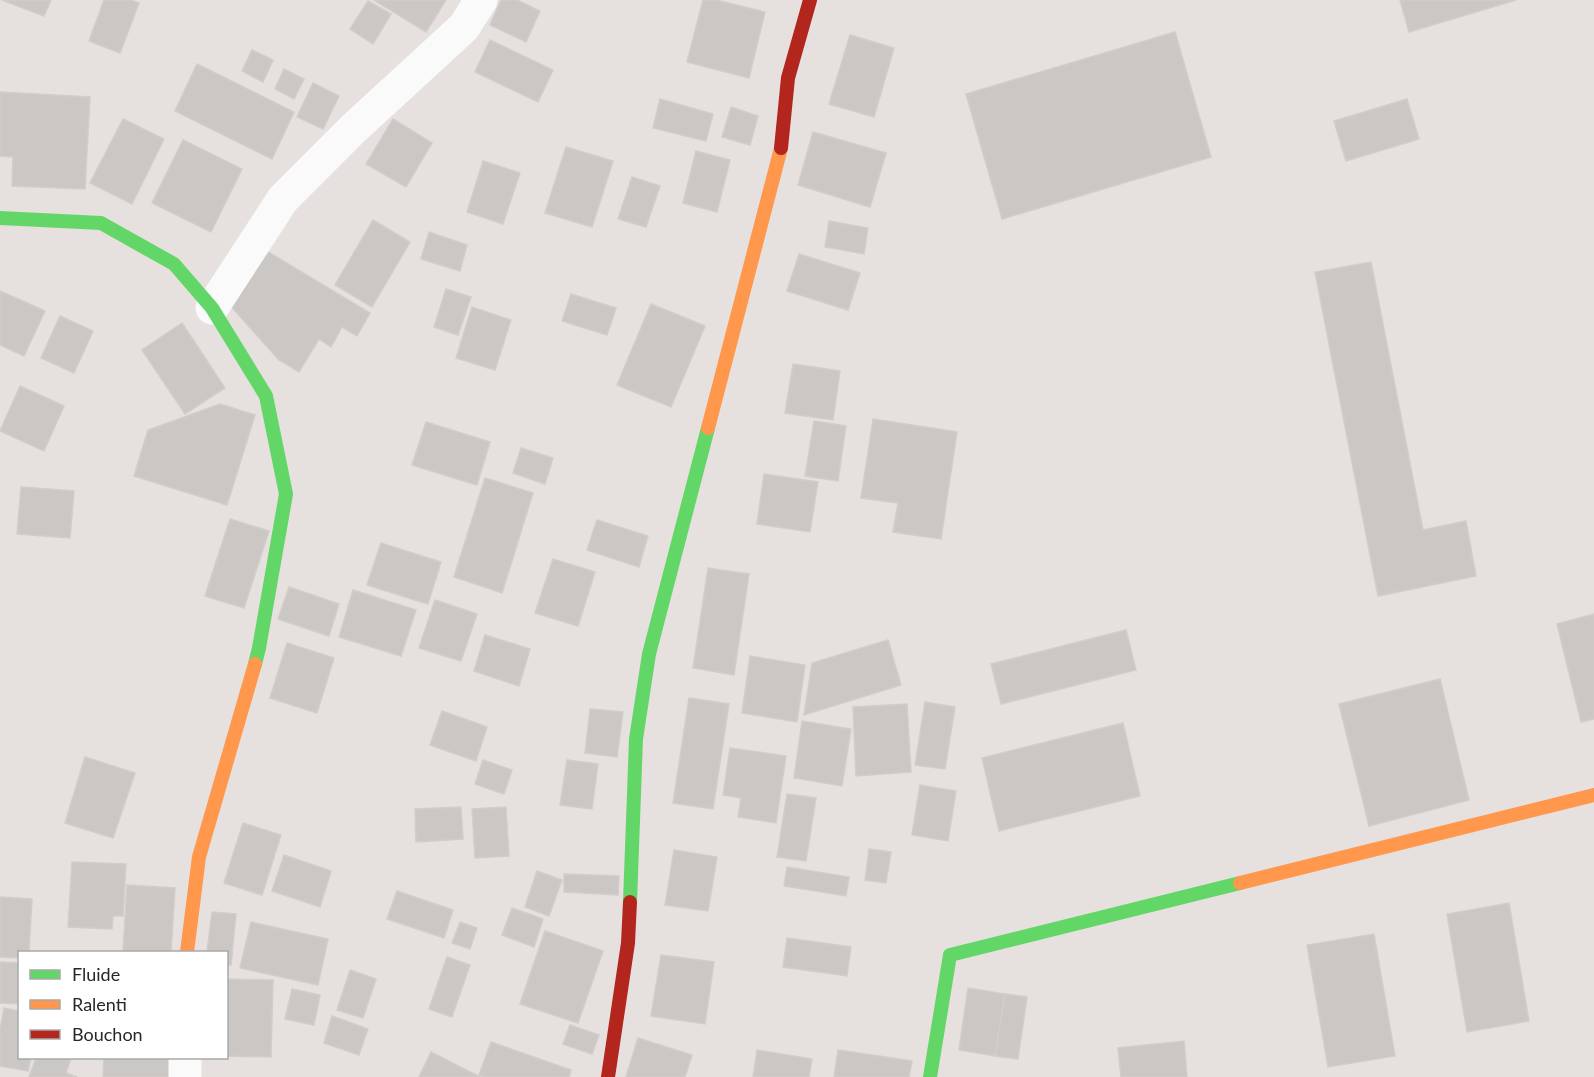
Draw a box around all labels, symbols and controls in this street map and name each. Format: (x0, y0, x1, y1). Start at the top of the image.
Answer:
legend (18, 951, 228, 1059)
text: Fluide (72, 963, 120, 985)
text: Ralenti (72, 993, 127, 1015)
text: Bouchon (72, 1023, 143, 1045)

